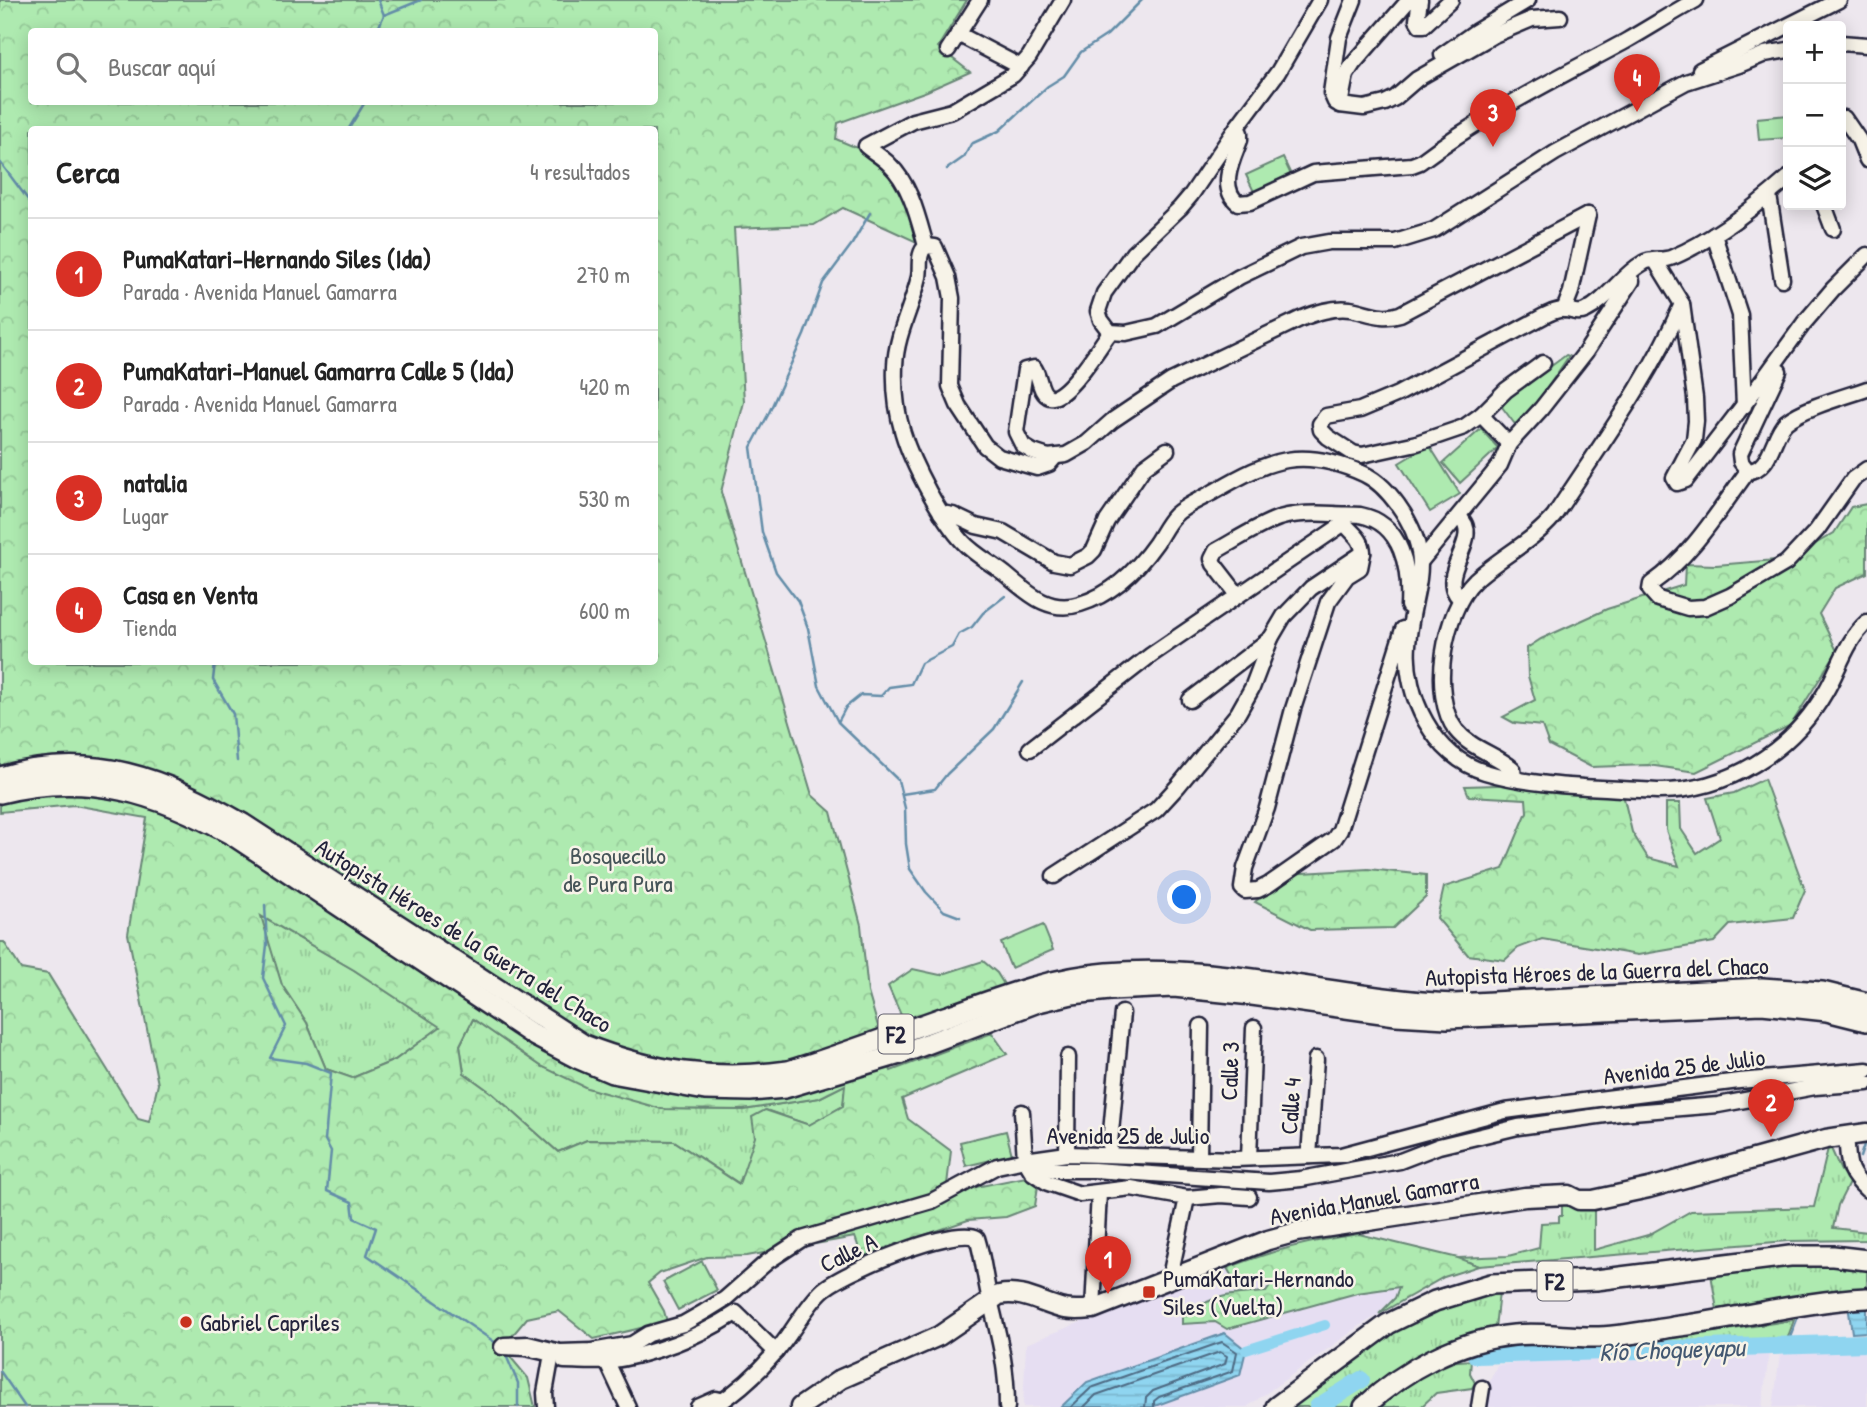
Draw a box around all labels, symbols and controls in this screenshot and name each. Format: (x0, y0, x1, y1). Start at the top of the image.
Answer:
map controls (1783, 21, 1846, 210)
button: + (1783, 21, 1846, 84)
search box (28, 28, 658, 105)
icon: search (52, 48, 90, 86)
text: Buscar aquí (108, 49, 216, 84)
pin: 4 (1614, 54, 1660, 112)
button: − (1783, 84, 1846, 147)
pin: 3 (1470, 89, 1516, 147)
button: layers (1783, 147, 1846, 210)
text: Cerca (56, 152, 119, 192)
text: 4 resultados (530, 156, 630, 187)
text: PumaKatari-Hernando Siles (Ida) (123, 241, 431, 276)
text: 1 (75, 259, 83, 290)
text: 270 m (577, 259, 630, 290)
text: Parada · Avenida Manuel Gamarra (123, 276, 397, 307)
text: PumaKatari-Manuel Gamarra Calle 5 (Ida) (123, 353, 514, 388)
text: 2 (74, 371, 84, 402)
text: 420 m (579, 371, 630, 402)
text: Parada · Avenida Manuel Gamarra (123, 388, 397, 419)
text: natalia (123, 465, 187, 500)
text: 3 (74, 483, 84, 514)
text: 530 m (579, 483, 630, 514)
text: Lugar (123, 500, 169, 531)
text: Casa en Venta (123, 577, 258, 612)
text: 4 (75, 595, 83, 626)
text: 600 m (579, 595, 630, 626)
text: Tienda (123, 612, 176, 643)
street label: Autopista Héroes de la Guerra del Chaco (310, 830, 618, 1040)
park label: Bosquecillo de Pura Pura (563, 839, 673, 899)
your location (1167, 880, 1201, 914)
street label: Autopista Héroes de la Guerra del Chaco (1425, 949, 1770, 993)
road number: F2 (878, 1015, 914, 1054)
street label: Avenida 25 de Julio (1601, 1040, 1767, 1092)
street label: Calle 3 (1212, 1041, 1246, 1101)
street label: Calle 4 (1272, 1076, 1308, 1136)
pin: 2 (1748, 1079, 1794, 1137)
street label: Avenida 25 de Julio (1047, 1119, 1210, 1151)
street label: Avenida Manuel Gamarra (1267, 1164, 1481, 1232)
street label: Calle A (814, 1224, 882, 1279)
pin: 1 (1085, 1236, 1131, 1294)
place label: PumaKatari-Hernando Siles (Vuelta) (1163, 1262, 1354, 1322)
road number: F2 (1538, 1262, 1572, 1300)
marker: PumaKatari-Hernando Siles (Vuelta) (1141, 1284, 1157, 1300)
place label: Gabriel Capriles (200, 1306, 340, 1338)
marker: Gabriel Capriles (178, 1314, 194, 1330)
water label: Río Choqueyapu (1599, 1329, 1748, 1370)

